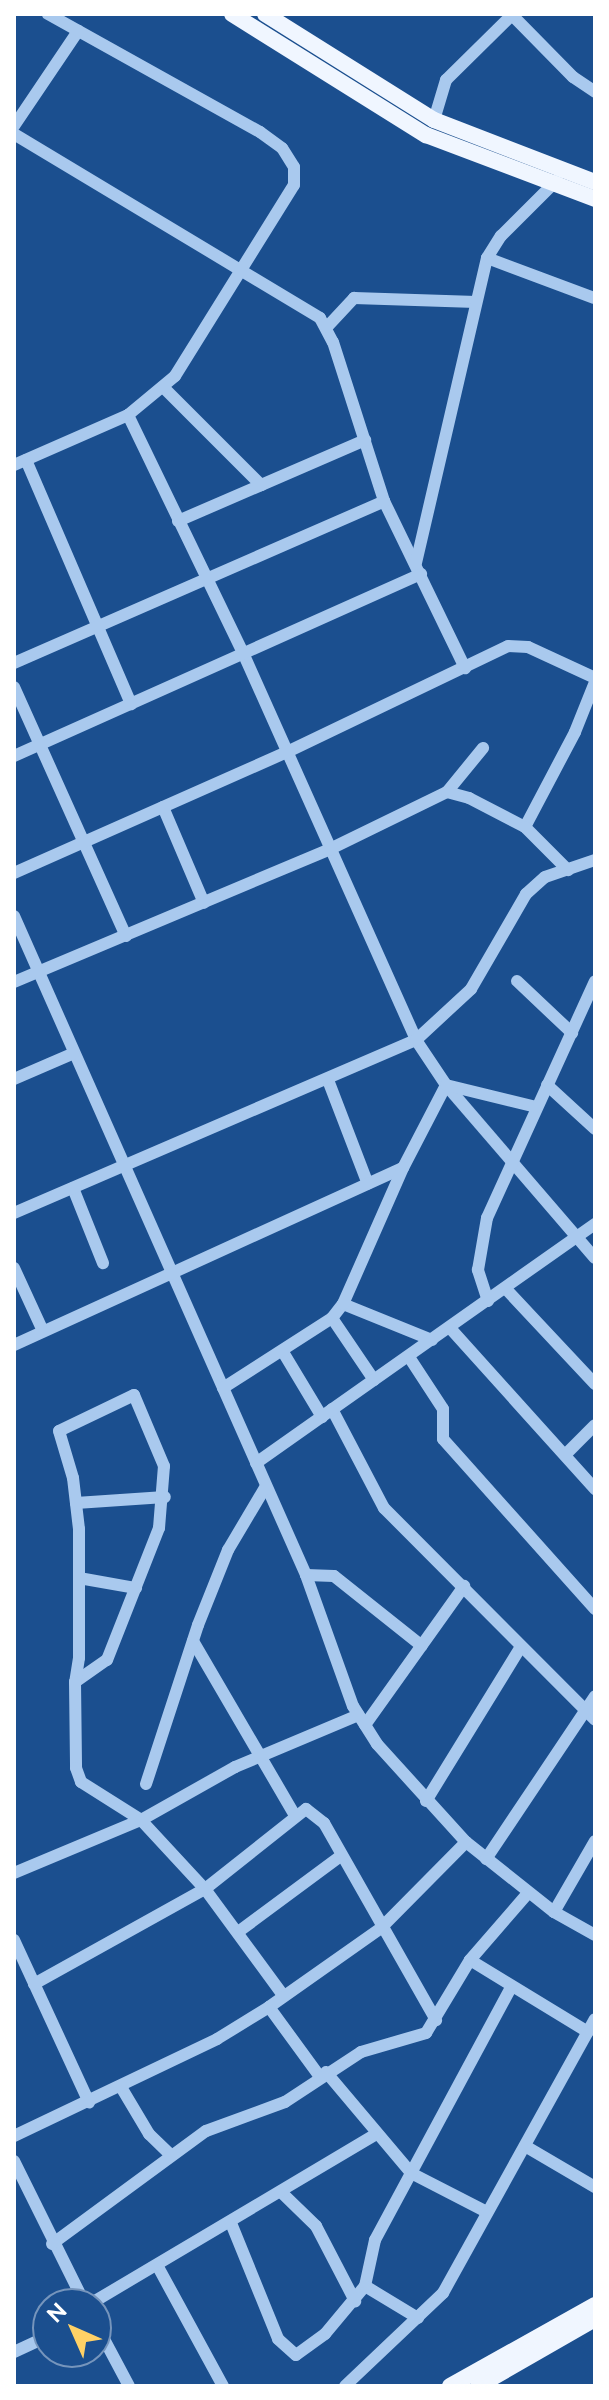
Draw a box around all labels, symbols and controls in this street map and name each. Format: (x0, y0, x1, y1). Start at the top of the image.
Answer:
north arrow (32, 2288, 112, 2368)
text: N (41, 2297, 72, 2328)

